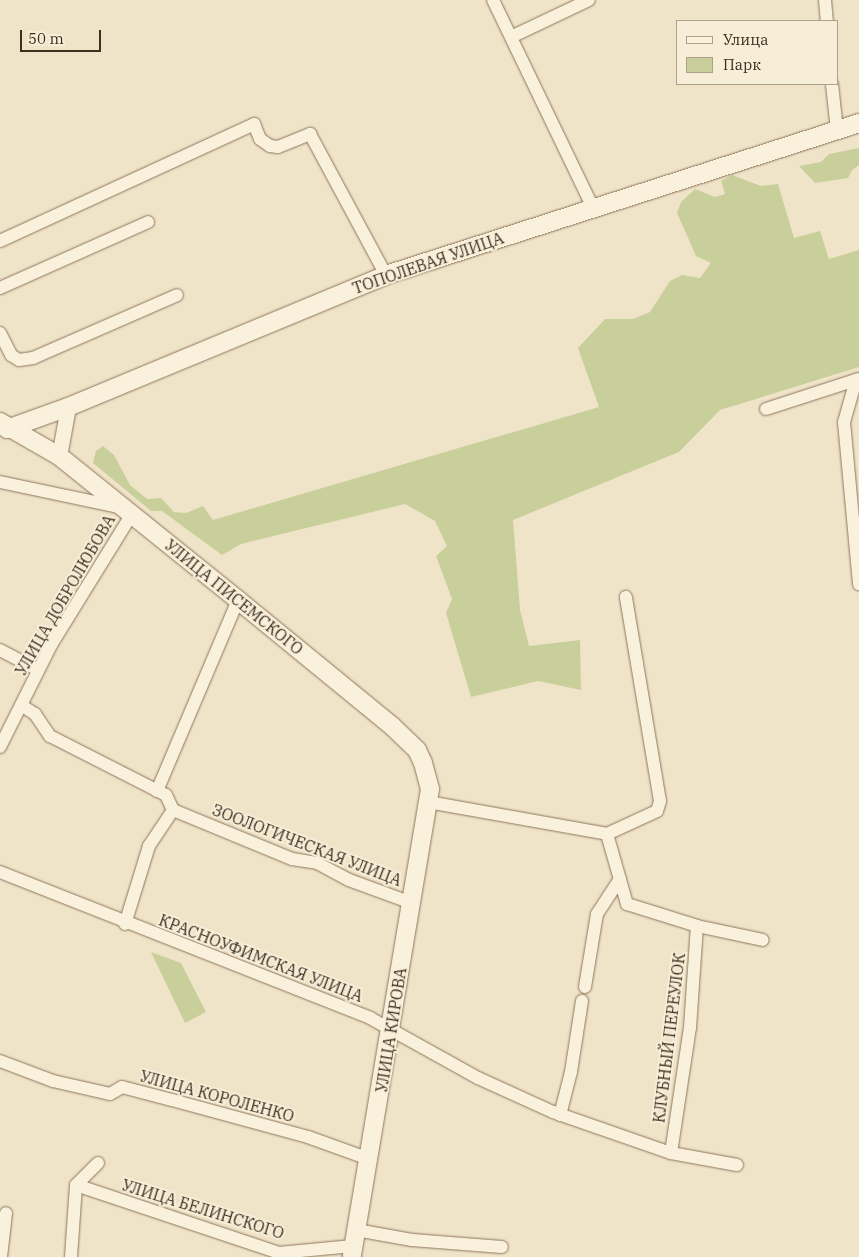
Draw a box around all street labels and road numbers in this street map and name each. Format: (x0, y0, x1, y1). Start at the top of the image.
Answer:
street label: ТОПОЛЕВАЯ УЛИЦА (350, 228, 506, 298)
street label: УЛИЦА ДОБРОЛЮБОВА (11, 511, 119, 679)
street label: УЛИЦА ПИСЕМСКОГО (161, 535, 307, 659)
street label: ЗООЛОГИЧЕСКАЯ УЛИЦА (210, 800, 404, 890)
street label: КРАСНОУФИМСКАЯ УЛИЦА (156, 910, 366, 1006)
street label: КЛУБНЫЙ ПЕРЕУЛОК (649, 952, 689, 1124)
street label: УЛИЦА КИРОВА (372, 966, 410, 1094)
street label: УЛИЦА КОРОЛЕНКО (138, 1066, 296, 1126)
street label: УЛИЦА БЕЛИНСКОГО (119, 1175, 287, 1243)

